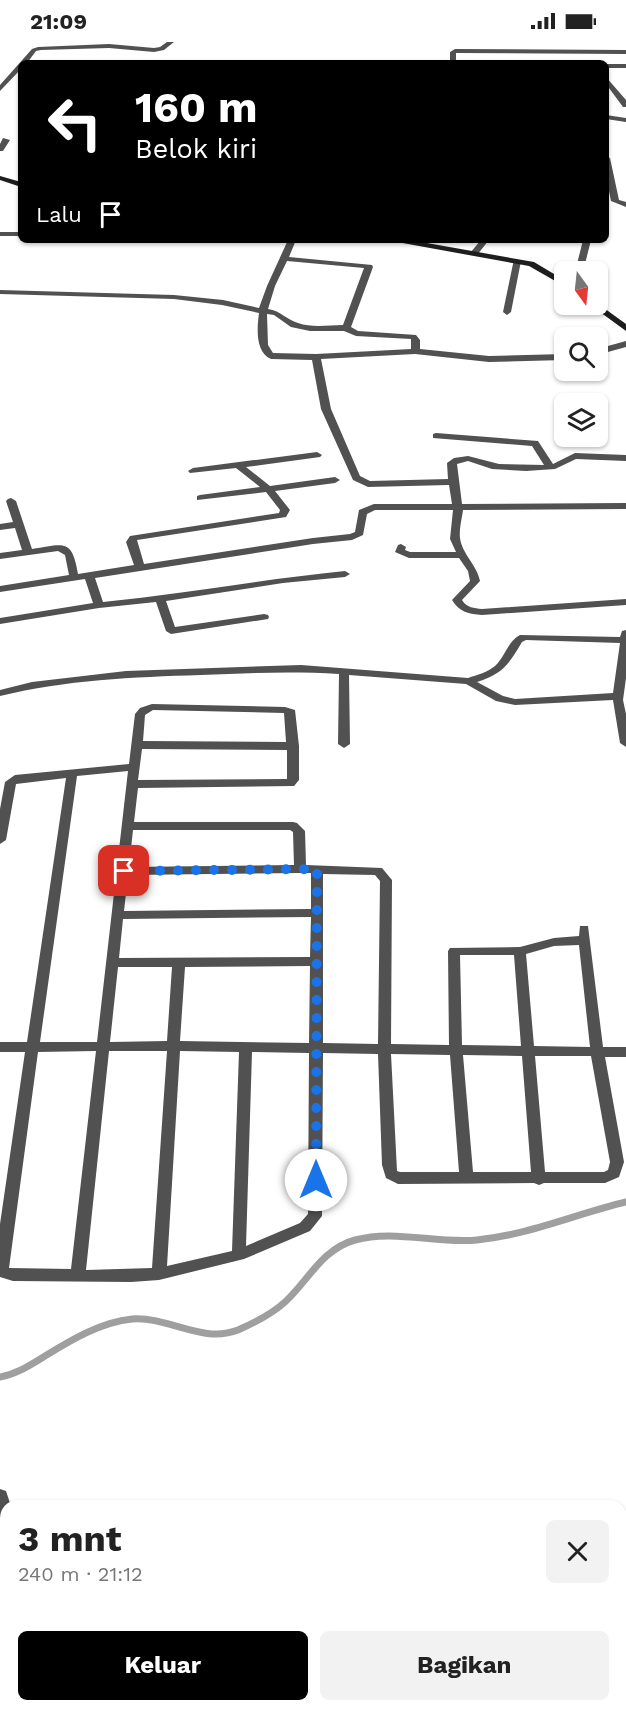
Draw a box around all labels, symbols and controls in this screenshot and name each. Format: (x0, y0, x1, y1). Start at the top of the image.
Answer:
text: 21:09 (30, 9, 87, 34)
text: 160 m (135, 83, 258, 132)
icon: left (36, 84, 114, 162)
text: Belok kiri (135, 133, 257, 165)
icon: arrive (94, 198, 127, 231)
text: Lalu (36, 202, 82, 227)
north arrow (554, 261, 608, 315)
map controls (554, 261, 608, 447)
button: search (554, 327, 608, 381)
button: layers (554, 393, 608, 447)
pin (98, 845, 149, 896)
icon: arrive (107, 854, 140, 887)
position arrow (284, 1148, 348, 1212)
text: 3 mnt (18, 1518, 121, 1560)
button: close (546, 1520, 609, 1583)
text: 240 m · 21:12 (18, 1562, 143, 1586)
button: Keluar (18, 1631, 308, 1700)
button: Bagikan (320, 1631, 609, 1700)

